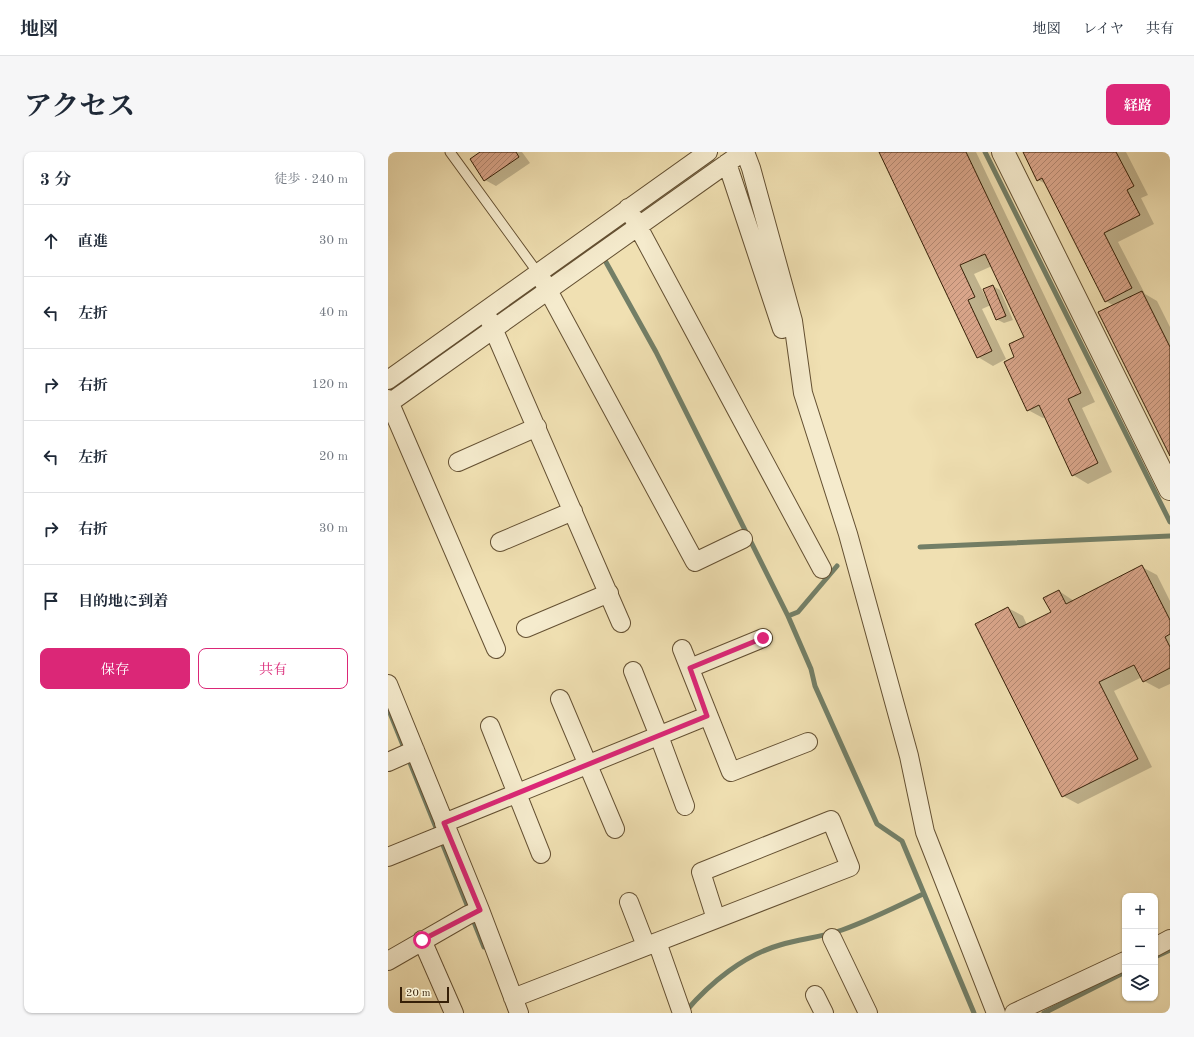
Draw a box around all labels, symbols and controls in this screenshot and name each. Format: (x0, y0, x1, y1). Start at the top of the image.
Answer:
text: 地図 (20, 21, 58, 40)
text: 地図 (1033, 22, 1061, 36)
text: レイヤ (1083, 22, 1124, 36)
text: 共有 (1146, 22, 1174, 36)
button: 経路 (1106, 84, 1170, 125)
text: アクセス (24, 94, 135, 122)
text: 3 分 (40, 172, 72, 189)
text: 徒歩 · 240 m (274, 173, 348, 186)
icon: ahead (40, 230, 62, 252)
text: 30 m (319, 234, 348, 247)
text: 直進 (78, 235, 108, 250)
icon: left (40, 302, 62, 324)
text: 40 m (319, 306, 348, 319)
text: 左折 (78, 307, 108, 322)
icon: right (40, 374, 62, 396)
text: 120 m (311, 378, 348, 391)
text: 右折 (78, 379, 108, 394)
icon: left (40, 446, 62, 468)
text: 20 m (319, 450, 348, 463)
text: 左折 (78, 451, 108, 466)
icon: right (40, 518, 62, 540)
text: 30 m (319, 522, 348, 535)
text: 右折 (78, 523, 108, 538)
icon: arrive (40, 590, 62, 612)
text: 目的地に到着 (78, 595, 168, 610)
route end (754, 629, 772, 647)
button: 保存 (40, 648, 190, 689)
button: 共有 (198, 648, 348, 689)
map controls (1122, 893, 1158, 1001)
button: + (1122, 893, 1158, 929)
button: − (1122, 929, 1158, 965)
route start (413, 931, 431, 949)
button: layers (1122, 965, 1158, 1001)
scale bar (400, 985, 449, 1004)
text: 20 m (406, 988, 431, 999)

